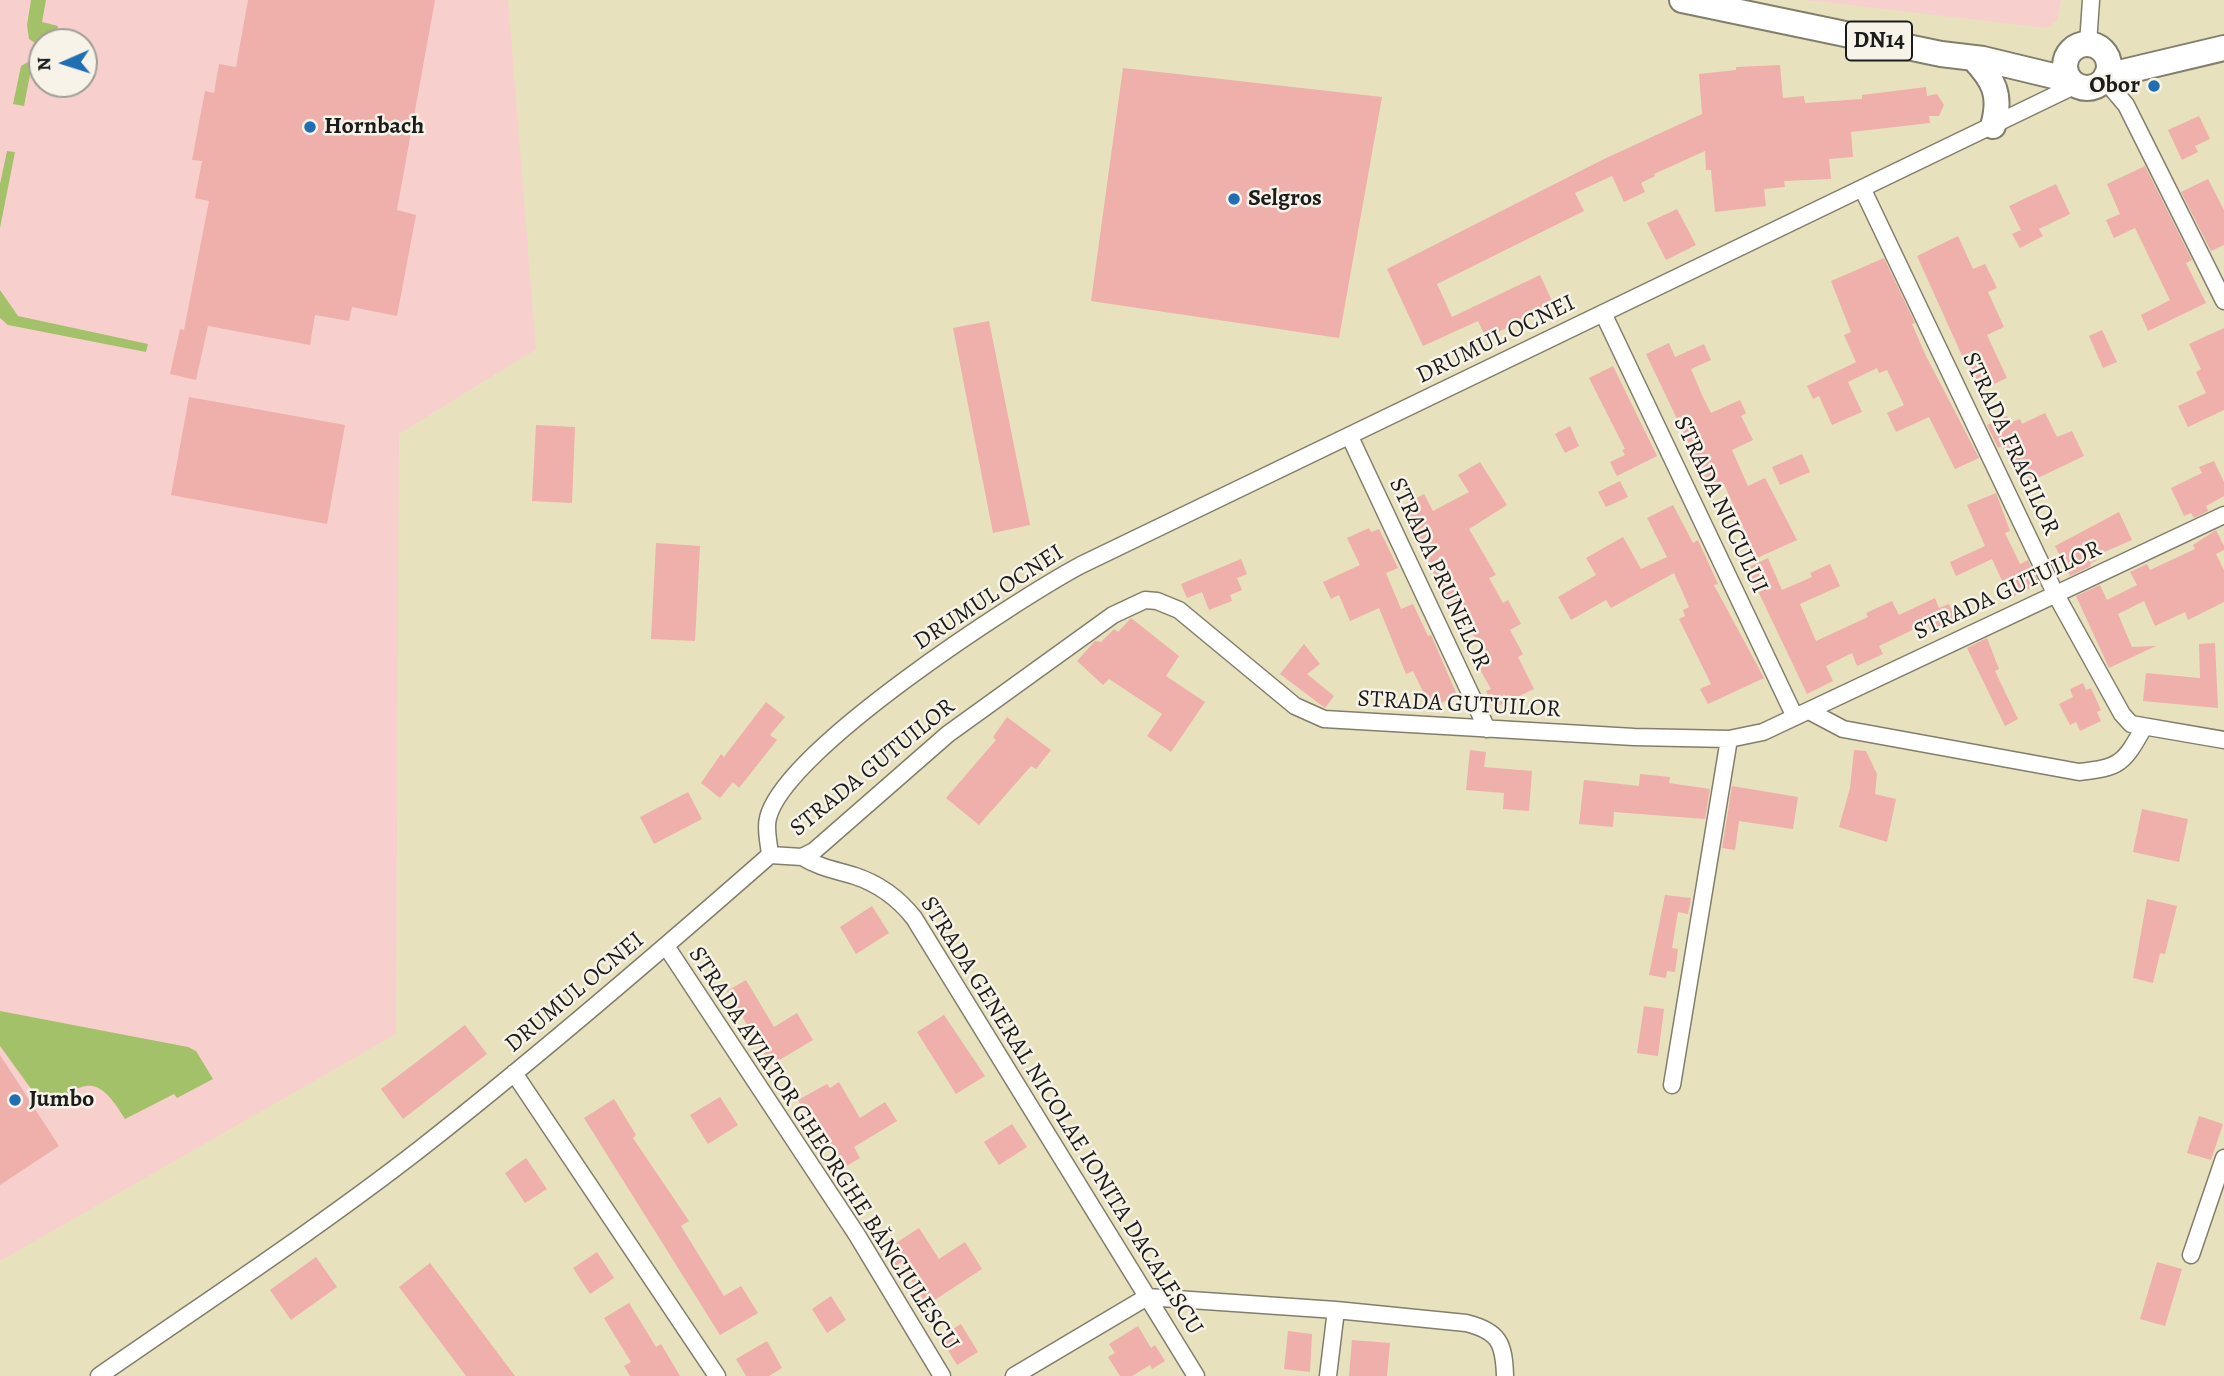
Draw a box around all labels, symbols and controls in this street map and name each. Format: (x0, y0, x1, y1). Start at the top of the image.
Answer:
road number: DN14 (1846, 22, 1912, 60)
north arrow (28, 28, 98, 98)
text: N (31, 56, 57, 72)
place label: Obor (2089, 72, 2140, 100)
marker: Obor (2146, 78, 2162, 94)
place label: Hornbach (324, 113, 424, 141)
marker: Hornbach (302, 119, 318, 135)
place label: Selgros (1248, 185, 1322, 213)
marker: Selgros (1226, 191, 1242, 207)
street label: DRUMUL OCNEI (1412, 289, 1580, 391)
street label: STRADA FRAGILOR (1955, 348, 2065, 540)
street label: STRADA NUCULUI (1666, 412, 1774, 598)
street label: STRADA PRUNELOR (1382, 473, 1496, 675)
street label: STRADA GUTUILOR (1910, 535, 2106, 647)
street label: DRUMUL OCNEI (909, 539, 1069, 657)
street label: STRADA GUTUILOR (1356, 685, 1562, 725)
street label: STRADA GUTUILOR (785, 693, 961, 843)
street label: STRADA GENERAL NICOLAE IONITA DACALESCU (913, 891, 1209, 1341)
street label: DRUMUL OCNEI (500, 926, 650, 1060)
street label: STRADA AVIATOR GHEORGHE BĂNCIULESCU (681, 942, 965, 1356)
place label: Jumbo (29, 1086, 94, 1114)
marker: Jumbo (7, 1092, 23, 1108)

